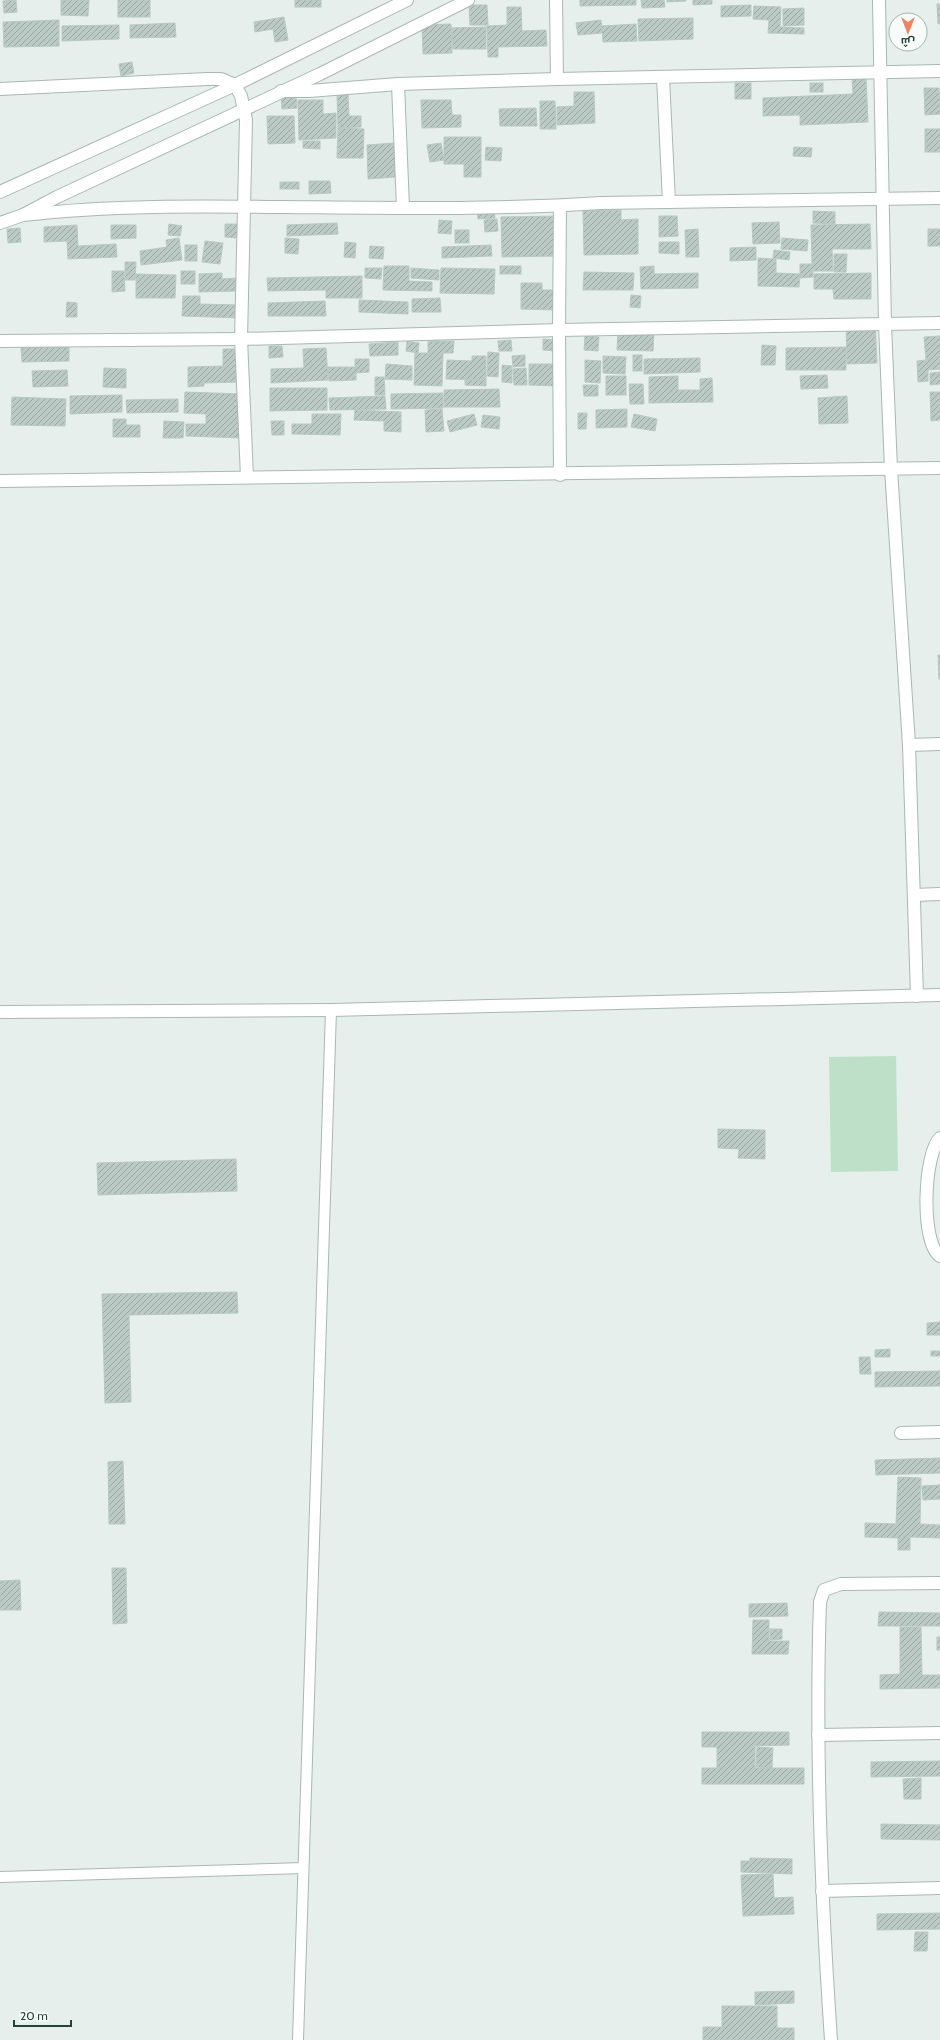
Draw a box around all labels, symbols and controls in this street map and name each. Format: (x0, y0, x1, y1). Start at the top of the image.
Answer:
north arrow (888, 12, 928, 52)
text: ش (901, 35, 915, 49)
scale bar (14, 2002, 71, 2028)
text: 20 m (20, 2008, 48, 2023)

